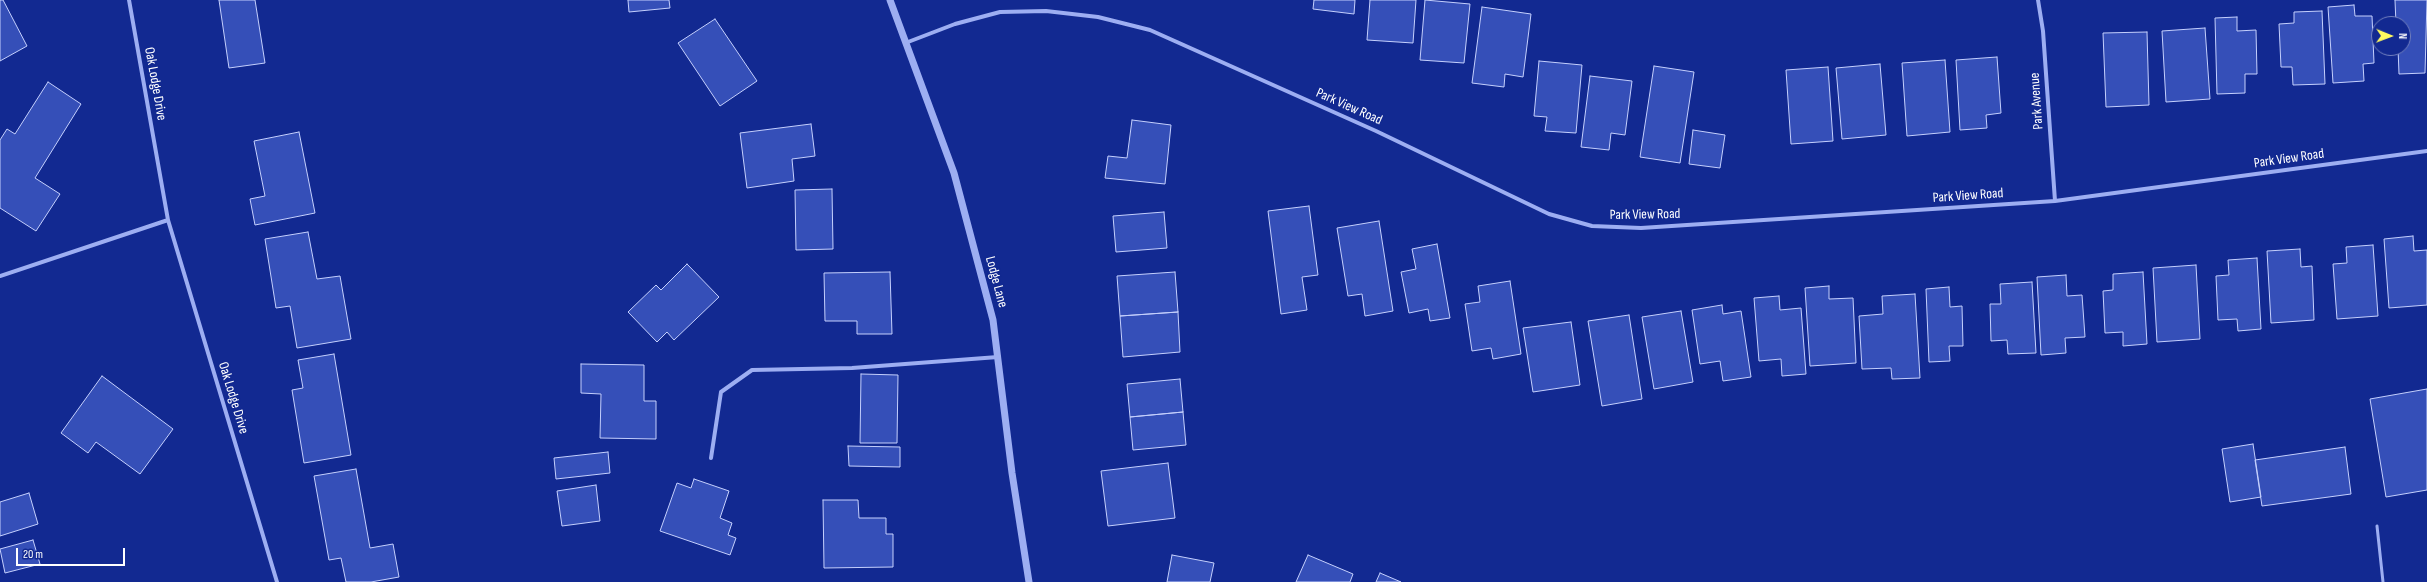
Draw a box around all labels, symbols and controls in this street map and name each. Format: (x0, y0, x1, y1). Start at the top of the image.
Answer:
north arrow (2371, 16, 2411, 56)
text: N (2396, 33, 2409, 39)
street label: Oak Lodge Drive (140, 46, 170, 122)
street label: Park Avenue (2027, 72, 2047, 130)
street label: Park View Road (1313, 85, 1385, 129)
street label: Park View Road (2253, 146, 2325, 172)
street label: Park View Road (1932, 185, 2004, 207)
street label: Park View Road (1610, 206, 1680, 224)
street label: Lodge Lane (981, 255, 1011, 309)
street label: Oak Lodge Drive (214, 360, 252, 436)
scale bar (18, 540, 127, 566)
text: 20 m (23, 547, 43, 562)

